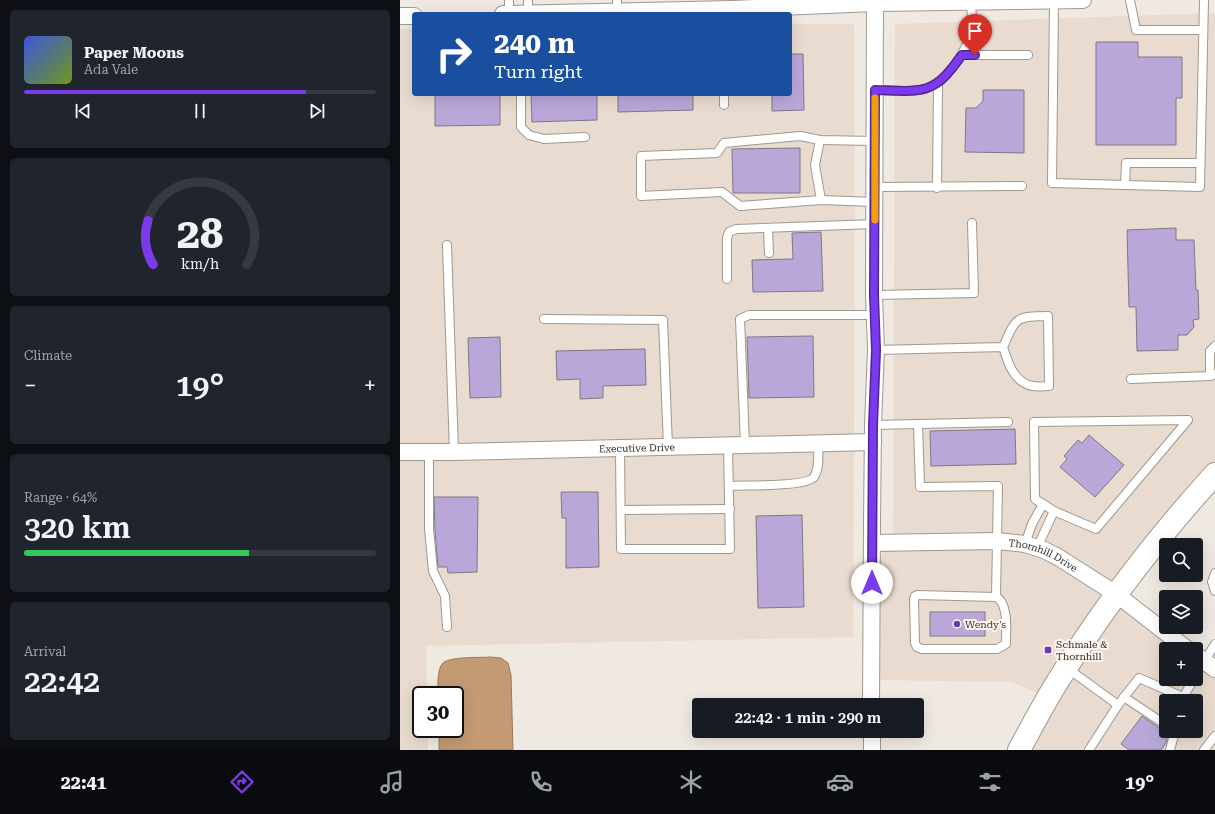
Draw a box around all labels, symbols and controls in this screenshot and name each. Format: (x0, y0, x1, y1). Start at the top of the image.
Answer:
pin (958, 14, 992, 55)
icon: arrive (964, 20, 986, 42)
text: 240 m (494, 27, 575, 60)
icon: right (428, 28, 480, 80)
text: Paper Moons (84, 44, 184, 62)
text: Turn right (494, 61, 582, 82)
text: Ada Vale (84, 62, 138, 77)
icon: previous (72, 100, 94, 122)
icon: pause (189, 100, 211, 122)
icon: next (306, 100, 328, 122)
text: 28 (177, 209, 223, 258)
text: km/h (181, 256, 219, 272)
text: Climate (24, 348, 72, 363)
text: 19° (176, 368, 224, 403)
text: − (24, 373, 36, 398)
text: + (364, 373, 376, 398)
street label: Executive Drive (599, 441, 676, 454)
text: Range · 64% (24, 490, 97, 505)
text: 320 km (24, 510, 131, 545)
street label: Thornhill Drive (1008, 537, 1080, 574)
map controls (1159, 538, 1203, 738)
button: search (1159, 538, 1203, 582)
position arrow (851, 562, 893, 604)
button: layers (1159, 590, 1203, 634)
marker: Wendy's (952, 619, 962, 629)
place label: Wendy's (965, 619, 1006, 630)
place label: Schmale & Thornhill (1056, 639, 1108, 662)
button: + (1159, 642, 1203, 686)
text: Arrival (24, 644, 66, 659)
marker: Schmale & Thornhill (1043, 645, 1053, 655)
text: 22:42 (24, 664, 100, 699)
speed limit sign: 30 (412, 686, 464, 738)
button: − (1159, 694, 1203, 738)
text: 22:42 · 1 min · 290 m (735, 709, 881, 727)
icon: directions (228, 768, 256, 796)
icon: music (378, 768, 406, 796)
icon: phone (527, 768, 555, 796)
icon: climate (677, 768, 705, 796)
icon: car (826, 768, 854, 796)
icon: filters (976, 768, 1004, 796)
text: 22:41 (61, 772, 107, 793)
text: 19° (1125, 772, 1154, 793)

